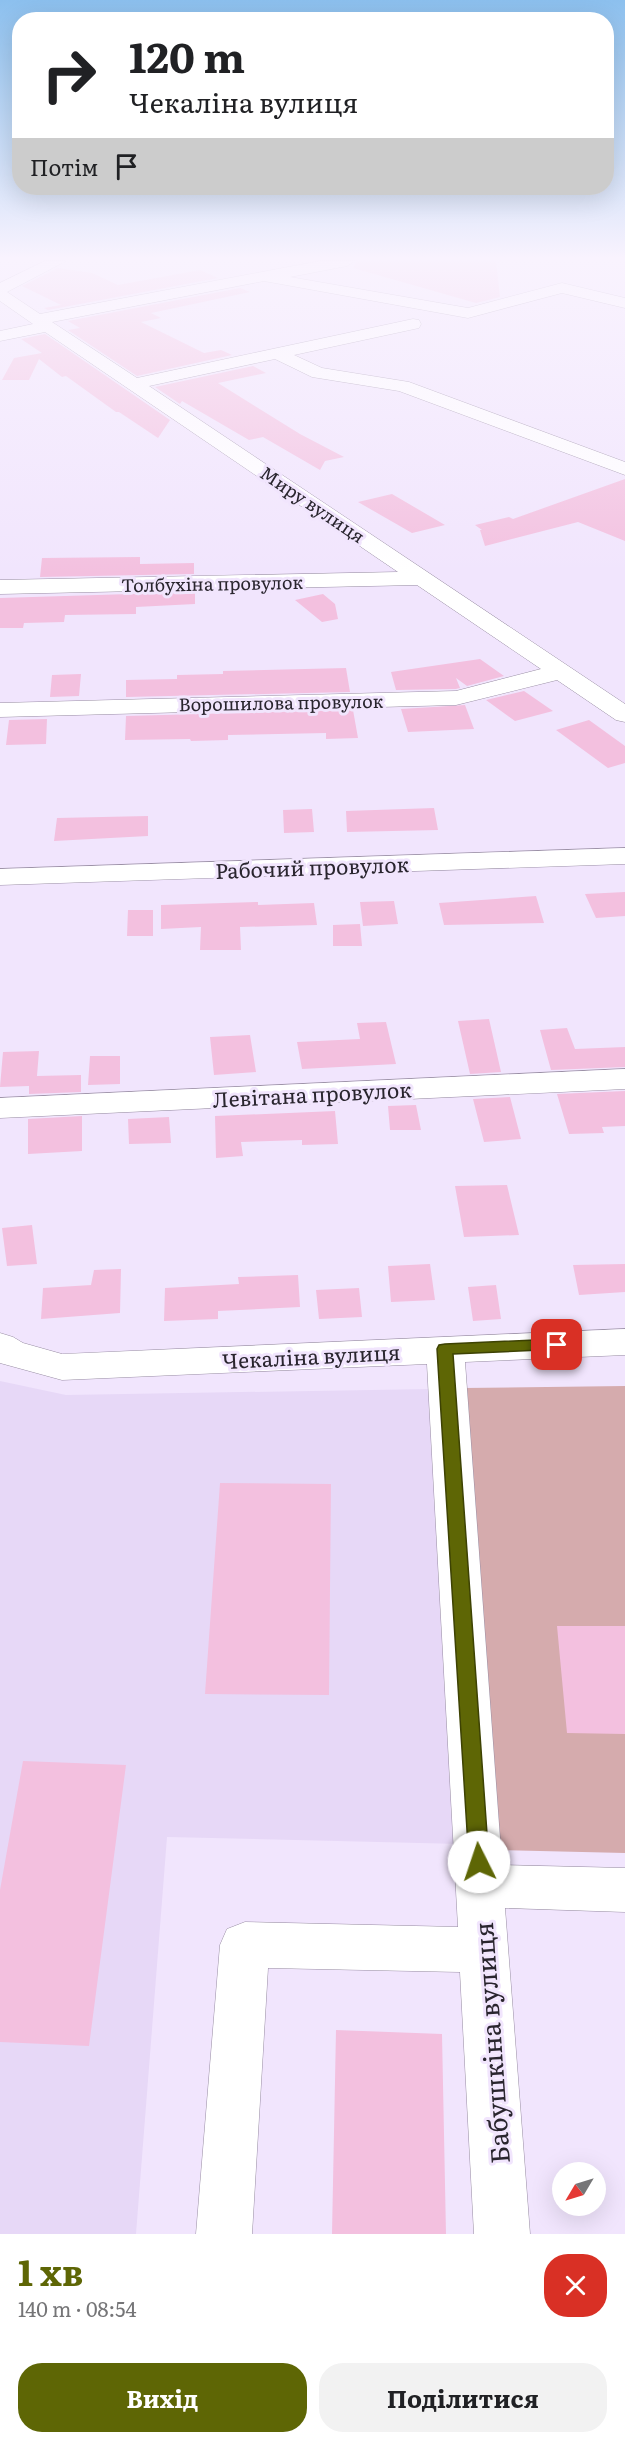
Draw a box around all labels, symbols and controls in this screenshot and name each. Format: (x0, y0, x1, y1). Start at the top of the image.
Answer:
text: 120 m (129, 24, 245, 86)
icon: right (30, 36, 108, 114)
text: Чекаліна вулиця (129, 81, 358, 121)
text: Потім (30, 150, 98, 183)
icon: arrive (110, 150, 143, 183)
street label: Миру вулиця (255, 459, 371, 549)
street label: Толбухіна провулок (121, 568, 304, 598)
street label: Ворошилова провулок (178, 687, 384, 717)
street label: Рабочий провулок (215, 847, 410, 885)
street label: Левітана провулок (212, 1072, 413, 1114)
pin (531, 1319, 582, 1370)
icon: arrive (540, 1328, 573, 1361)
street label: Чекаліна вулиця (221, 1335, 401, 1375)
position arrow (447, 1830, 511, 1894)
street label: Бабушкіна вулиця (462, 1921, 518, 2165)
north arrow (552, 2162, 606, 2216)
map controls (552, 2162, 606, 2216)
text: 1 хв (18, 2244, 83, 2297)
button: close (544, 2254, 607, 2317)
text: 140 m · 08:54 (18, 2293, 136, 2323)
button: Вихід (18, 2363, 307, 2432)
button: Поділитися (319, 2363, 607, 2432)

